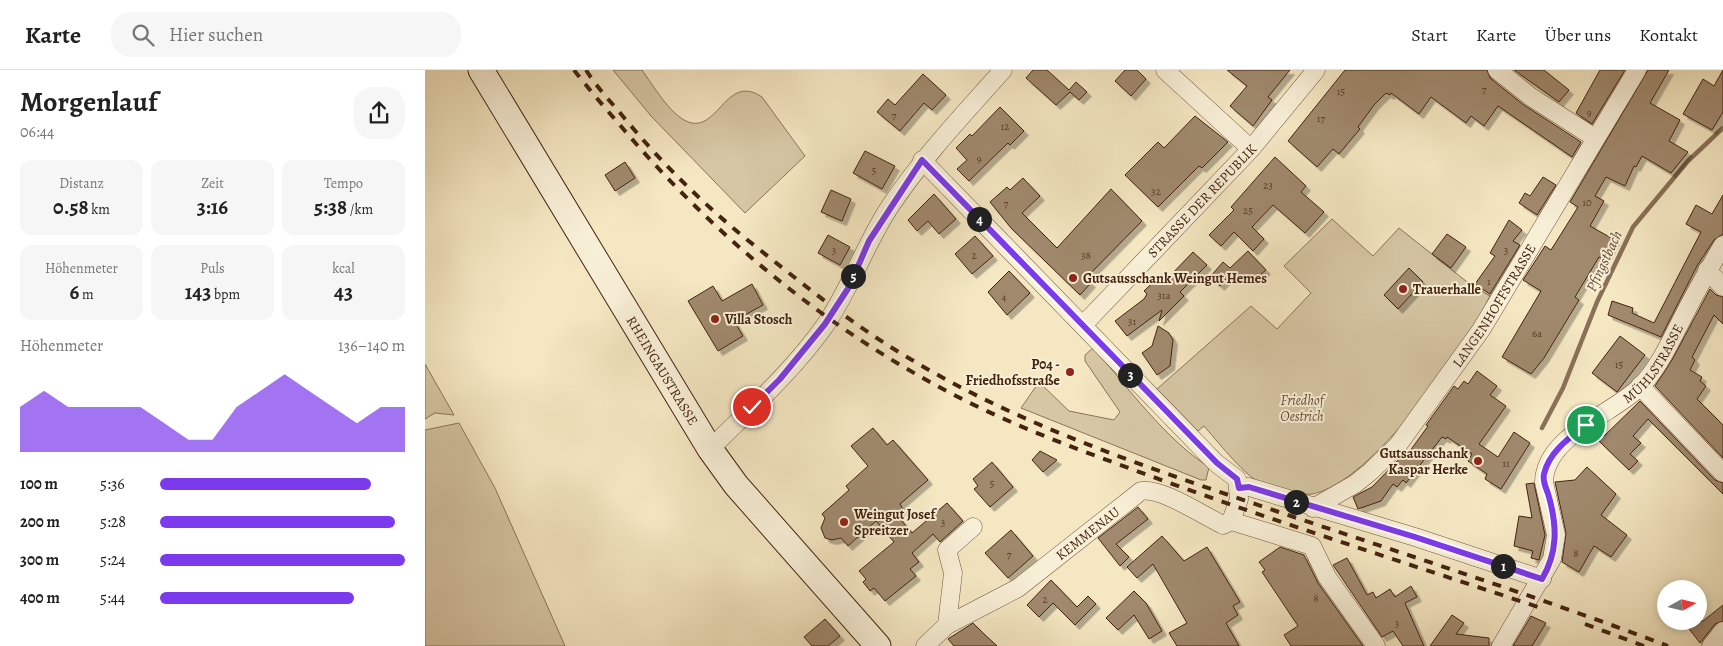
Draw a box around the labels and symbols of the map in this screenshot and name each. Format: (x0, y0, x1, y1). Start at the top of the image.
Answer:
house number: 7 (1482, 82, 1487, 97)
house number: 15 (1337, 84, 1346, 99)
house number: 9 (1586, 105, 1592, 120)
house number: 7 (892, 108, 897, 123)
house number: 17 (1317, 111, 1326, 126)
house number: 12 (1001, 119, 1010, 134)
street label: STRASSE DER REPUBLIK (1143, 139, 1261, 262)
house number: 9 (976, 151, 982, 166)
house number: 5 (872, 163, 877, 178)
house number: 23 (1263, 178, 1273, 193)
house number: 32 (1151, 184, 1161, 199)
house number: 10 (1582, 195, 1592, 210)
house number: 7 (1004, 196, 1009, 211)
house number: 25 (1243, 203, 1253, 218)
pin: 4 (967, 206, 991, 232)
water label: Pfingstbach (1581, 227, 1627, 295)
street label: LANGENHOFFSTRASSE (1448, 240, 1540, 371)
house number: 3 (832, 243, 836, 258)
house number: 3 (1504, 243, 1508, 258)
house number: 2 (971, 248, 977, 263)
house number: 38 (1081, 248, 1091, 263)
pin: 5 (841, 264, 865, 288)
place label: Gutsausschank Weingut Hemes (1083, 269, 1267, 288)
marker: Gutsausschank Weingut Hemes (1067, 272, 1079, 284)
house number: 1 (1487, 274, 1491, 289)
place label: Trauerhalle (1413, 280, 1482, 299)
marker: Trauerhalle (1397, 283, 1409, 295)
house number: 31a (1157, 288, 1172, 303)
house number: 4 (1002, 290, 1007, 305)
place label: Villa Stosch (724, 310, 793, 329)
street label: RHEINGAUSTRASSE (622, 312, 703, 429)
marker: Villa Stosch (709, 313, 721, 325)
house number: 31 (1128, 314, 1136, 329)
street label: MÜHLSTRASSE (1619, 321, 1687, 407)
house number: 6a (1532, 326, 1543, 341)
place label: P04 - Friedhofsstraße (966, 355, 1061, 390)
house number: 15 (1615, 357, 1624, 372)
pin: 3 (1117, 362, 1143, 388)
marker: P04 - Friedhofsstraße (1064, 366, 1076, 378)
pin (731, 386, 773, 428)
park label: Friedhof Oestrich (1280, 391, 1327, 426)
pin (1565, 404, 1607, 446)
place label: Gutsausschank Kaspar Herke (1380, 444, 1469, 479)
marker: Gutsausschank Kaspar Herke (1472, 455, 1484, 467)
house number: 11 (1502, 456, 1510, 471)
house number: 5 (990, 476, 995, 491)
pin: 2 (1283, 490, 1309, 514)
street label: KEMMENAU (1052, 502, 1124, 564)
place label: Weingut Josef Spreitzer (853, 505, 937, 540)
house number: 3 (941, 515, 945, 530)
marker: Weingut Josef Spreitzer (838, 516, 850, 528)
house number: 8 (1573, 546, 1579, 561)
house number: 7 (1007, 547, 1012, 562)
pin: 1 (1491, 554, 1515, 578)
north arrow (1657, 580, 1707, 630)
house number: 8 (1313, 591, 1319, 606)
house number: 2 (1042, 592, 1048, 607)
house number: 3 (1395, 616, 1399, 631)

